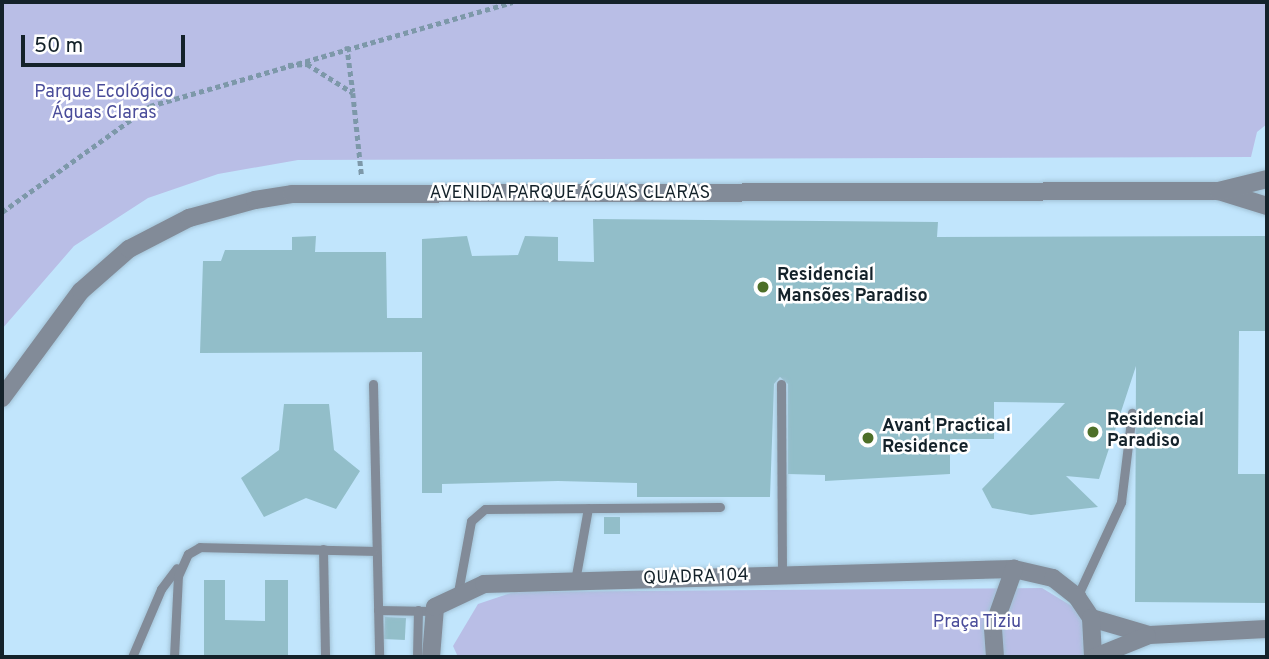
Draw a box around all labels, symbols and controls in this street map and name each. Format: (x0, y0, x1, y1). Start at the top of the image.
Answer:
scale bar (24, 21, 189, 65)
text: 50 m (34, 33, 83, 60)
park label: Parque Ecológico Águas Claras (34, 83, 174, 126)
street label: AVENIDA PARQUE ÁGUAS CLARAS (429, 183, 711, 205)
place label: Residencial Mansões Paradiso (777, 266, 928, 308)
marker: Residencial Mansões Paradiso (755, 279, 771, 295)
place label: Residencial Paradiso (1107, 411, 1204, 453)
place label: Avant Practical Residence (882, 417, 1011, 460)
marker: Residencial Paradiso (1085, 424, 1101, 440)
marker: Avant Practical Residence (860, 430, 876, 446)
street label: QUADRA 104 (643, 565, 749, 591)
park label: Praça Tiziu (932, 612, 1022, 634)

